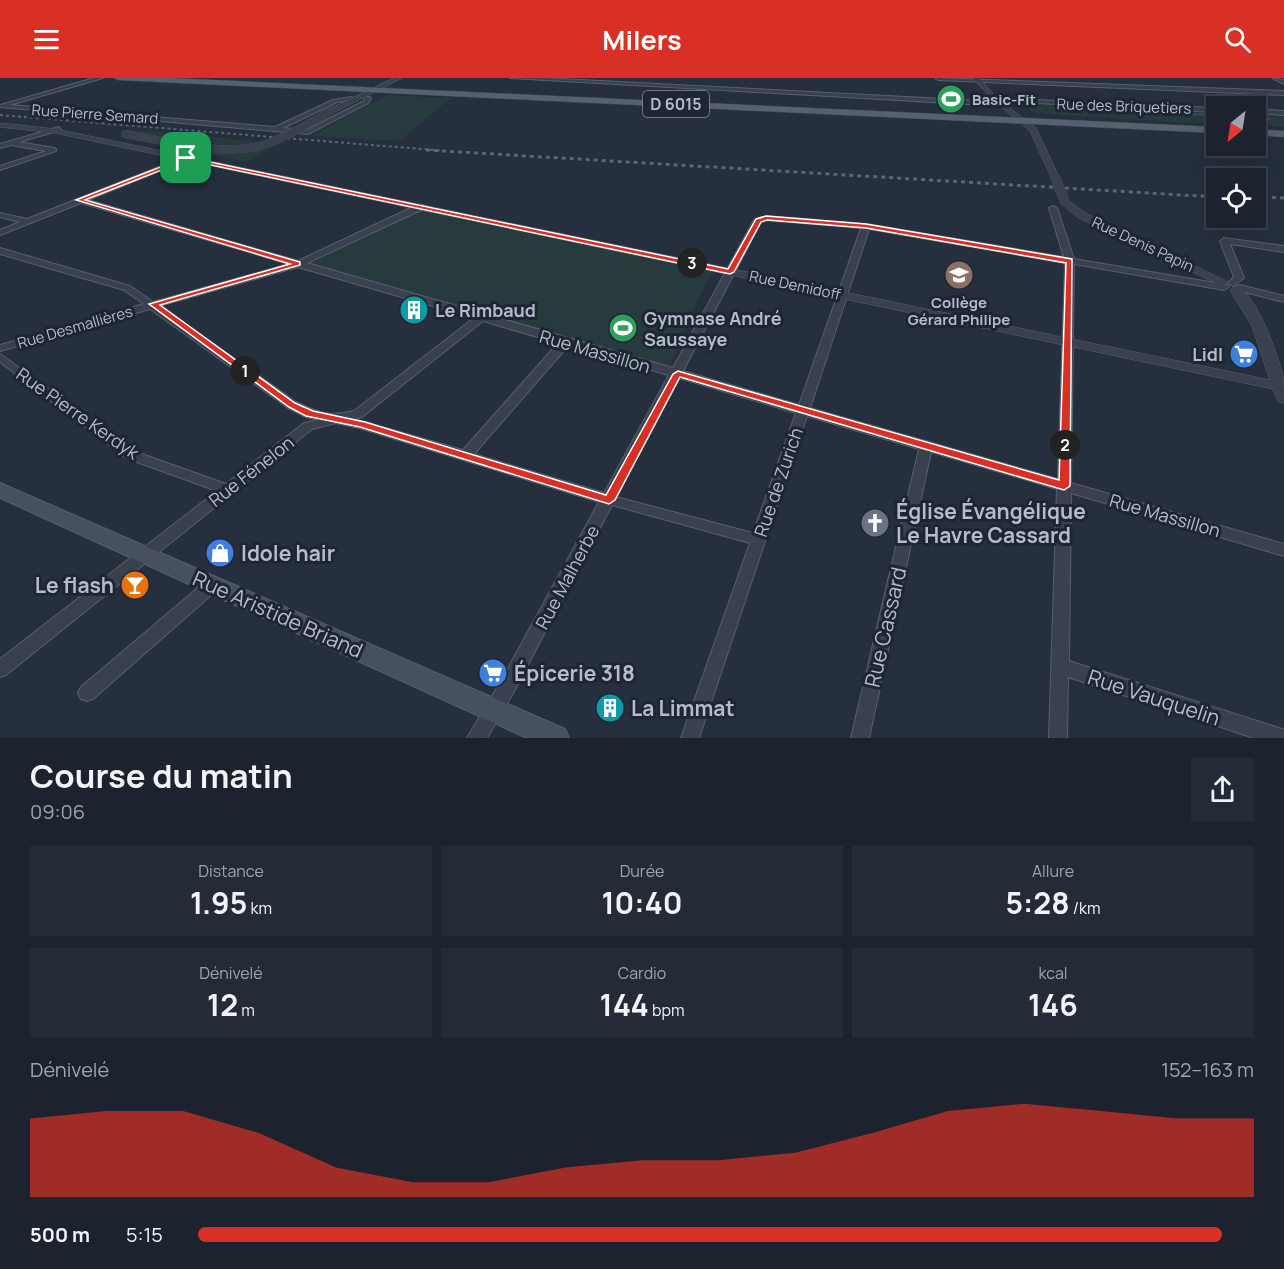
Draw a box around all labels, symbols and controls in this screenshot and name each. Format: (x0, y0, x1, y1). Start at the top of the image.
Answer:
text: Milers (602, 21, 682, 58)
icon: menu (30, 23, 63, 56)
icon: search (1221, 23, 1254, 56)
sports icon: Basic-Fit (935, 83, 967, 115)
place label: Basic-Fit (972, 89, 1036, 110)
road number: D 6015 (643, 91, 709, 117)
street label: Rue des Briquetiers (1056, 93, 1192, 119)
north arrow (1206, 96, 1266, 156)
map controls (1206, 96, 1266, 228)
street label: Rue Pierre Semard (31, 99, 159, 129)
pin (160, 132, 211, 183)
icon: arrive (169, 141, 202, 174)
button: locate (1206, 168, 1266, 228)
street label: Rue Denis Papin (1089, 211, 1198, 277)
pin: 3 (677, 248, 707, 278)
text: 3 (687, 252, 697, 274)
school or university icon: Collège Gérard Philipe (943, 259, 975, 291)
street label: Rue Demidoff (747, 265, 843, 305)
place label: Collège Gérard Philipe (908, 292, 1010, 330)
building icon: Le Rimbaud (398, 294, 430, 326)
place label: Le Rimbaud (435, 298, 536, 322)
street label: Rue Desmallières (15, 300, 135, 354)
place label: Gymnase André Saussaye (644, 306, 782, 351)
sports icon: Gymnase André Saussaye (607, 312, 639, 344)
street label: Rue Massillon (537, 324, 653, 378)
supermarket icon: Lidl (1228, 338, 1260, 370)
place label: Lidl (1192, 342, 1223, 366)
pin: 1 (230, 356, 260, 386)
text: 1 (241, 360, 249, 382)
street label: Rue Pierre Kerdyk (12, 362, 145, 465)
street label: Rue de Zurich (748, 424, 808, 540)
street label: Rue Fénelon (203, 430, 299, 512)
pin: 2 (1050, 430, 1080, 460)
text: 2 (1060, 434, 1070, 456)
street label: Rue Massillon (1107, 488, 1223, 542)
place label: Église Évangélique Le Havre Cassard (896, 497, 1086, 549)
church icon: Église Évangélique Le Havre Cassard (859, 507, 891, 539)
street label: Rue Malherbe (530, 521, 604, 633)
shop icon: Idole hair (204, 537, 236, 569)
place label: Idole hair (241, 539, 335, 567)
street label: Rue Aristide Briand (189, 564, 367, 664)
street label: Rue Cassard (858, 564, 912, 690)
bar icon: Le flash (119, 569, 151, 601)
place label: Le flash (35, 571, 114, 599)
supermarket icon: Épicerie 318 (477, 657, 509, 689)
place label: Épicerie 318 (514, 659, 635, 687)
street label: Rue Vauquelin (1084, 662, 1224, 732)
building icon: La Limmat (594, 692, 626, 724)
place label: La Limmat (631, 694, 735, 722)
text: Course du matin (30, 753, 293, 798)
button: share (1191, 758, 1254, 821)
text: 09:06 (30, 798, 85, 825)
text: Distance (198, 860, 264, 882)
text: Durée (620, 860, 664, 882)
text: Allure (1032, 860, 1074, 882)
text: 1.95 (190, 882, 247, 923)
text: 10:40 (601, 882, 683, 923)
text: 5:28 (1005, 882, 1070, 923)
text: km (247, 897, 272, 919)
text: /km (1070, 897, 1101, 919)
text: Dénivelé (199, 962, 263, 984)
text: Cardio (618, 962, 666, 984)
text: kcal (1038, 962, 1068, 984)
text: 12 (207, 984, 238, 1025)
text: 144 (600, 984, 649, 1025)
text: 146 (1028, 984, 1078, 1025)
text: m (238, 999, 255, 1021)
text: bpm (649, 999, 685, 1021)
text: Dénivelé (30, 1056, 109, 1083)
text: 152–163 m (1161, 1056, 1254, 1083)
text: 500 m (30, 1221, 90, 1248)
text: 5:15 (126, 1221, 163, 1248)

